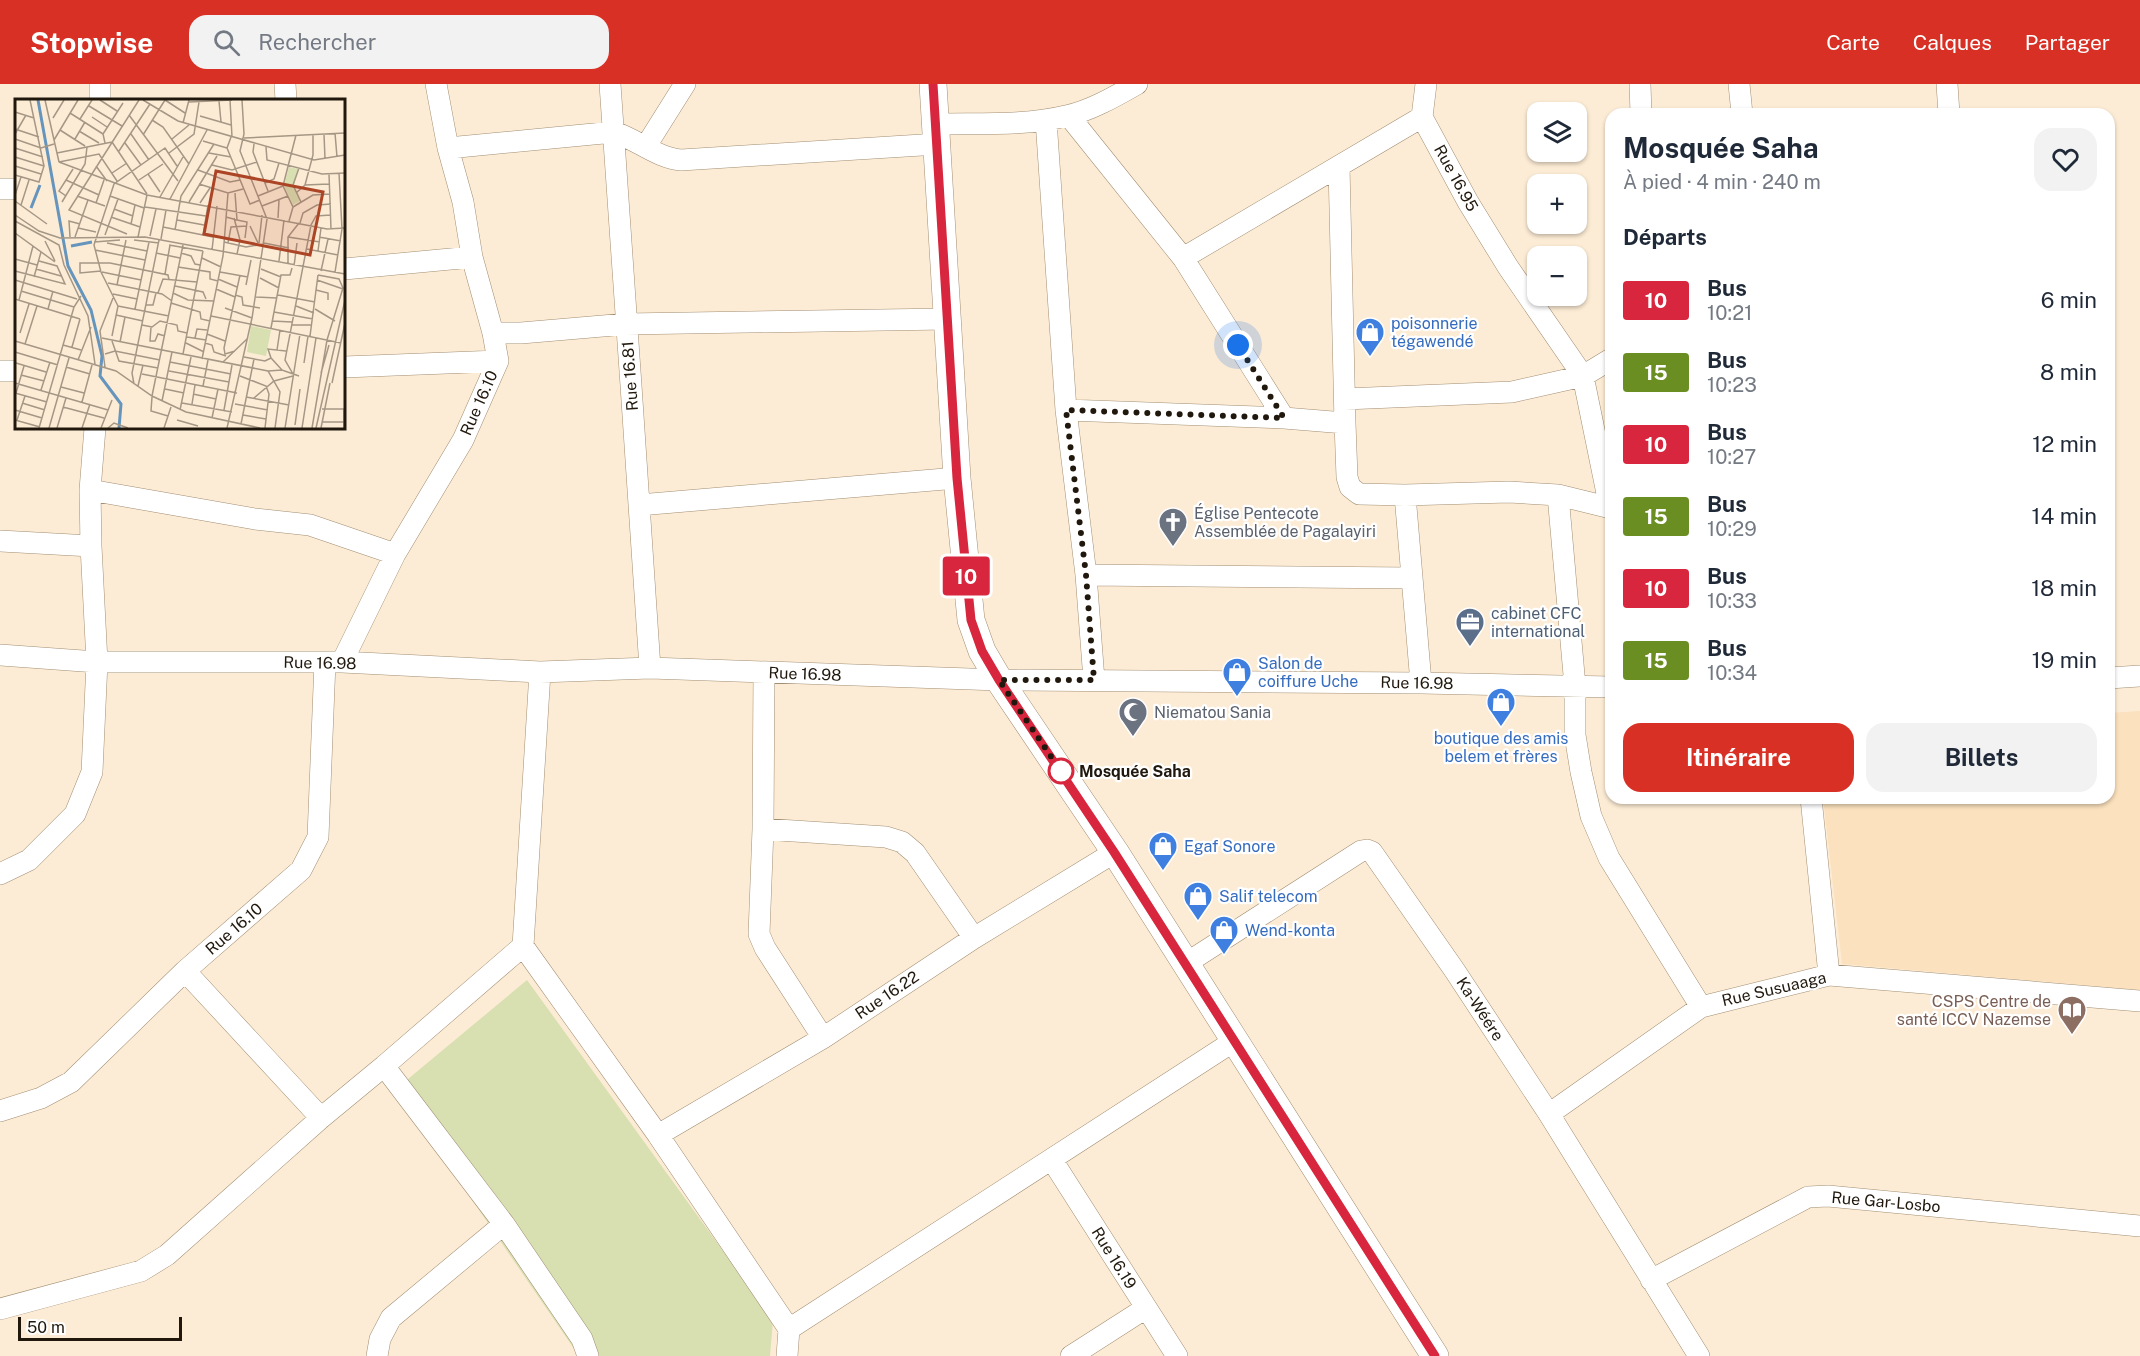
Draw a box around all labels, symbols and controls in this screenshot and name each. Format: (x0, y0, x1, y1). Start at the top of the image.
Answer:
search box (189, 15, 609, 69)
text: Stopwise (30, 26, 153, 59)
icon: search (210, 26, 243, 59)
text: Rechercher (258, 29, 376, 55)
text: Carte (1826, 30, 1880, 55)
text: Calques (1913, 30, 1992, 55)
text: Partager (2025, 30, 2110, 55)
inset map (15, 99, 345, 429)
map controls (1527, 102, 1587, 306)
button: layers (1527, 102, 1587, 162)
button: heart (2034, 128, 2097, 191)
text: Mosquée Saha (1623, 131, 1819, 164)
street label: Rue 16.95 (1430, 141, 1482, 215)
text: À pied · 4 min · 240 m (1623, 170, 1821, 194)
button: + (1527, 174, 1587, 234)
text: Départs (1623, 224, 1707, 250)
button: − (1527, 246, 1587, 306)
text: Bus (1707, 275, 1747, 301)
text: 6 min (2041, 287, 2097, 313)
text: 10 (1645, 288, 1667, 313)
text: 10:21 (1707, 301, 1752, 325)
place label: poisonnerie tégawendé (1391, 314, 1478, 351)
shop icon: poisonnerie tégawendé (1354, 316, 1386, 358)
your location (1223, 330, 1253, 360)
street label: Rue 16.81 (618, 341, 642, 411)
text: Bus (1707, 347, 1747, 373)
text: 8 min (2040, 359, 2097, 385)
text: 15 (1644, 360, 1668, 385)
street label: Rue 16.10 (456, 367, 502, 438)
text: 10:23 (1707, 373, 1757, 397)
text: Bus (1707, 419, 1747, 445)
text: 12 min (2032, 431, 2097, 457)
text: 10 (1645, 432, 1667, 457)
text: 10:27 (1707, 445, 1756, 469)
text: Bus (1707, 491, 1747, 517)
place label: Église Pentecote Assemblée de Pagalayiri (1194, 503, 1376, 541)
text: 14 min (2032, 503, 2097, 529)
text: 15 (1644, 504, 1668, 529)
church icon: Église Pentecote Assemblée de Pagalayiri (1157, 506, 1189, 548)
text: 10:29 (1707, 517, 1757, 541)
line badge: 10 (939, 556, 993, 596)
text: Bus (1707, 563, 1747, 589)
text: 10 (955, 564, 977, 589)
text: 18 min (2031, 575, 2097, 601)
text: 10 (1645, 576, 1667, 601)
text: 10:33 (1707, 589, 1757, 613)
place label: cabinet CFC international (1491, 604, 1585, 641)
office icon: cabinet CFC international (1454, 606, 1486, 648)
text: Bus (1707, 635, 1747, 661)
text: 19 min (2032, 647, 2097, 673)
text: 15 (1644, 648, 1668, 673)
street label: Rue 16.98 (283, 653, 357, 673)
place label: Salon de coiffure Uche (1258, 654, 1358, 691)
shop icon: Salon de coiffure Uche (1221, 656, 1253, 698)
text: 10:34 (1707, 661, 1757, 685)
street label: Rue 16.98 (768, 663, 842, 685)
street label: Rue 16.98 (1380, 673, 1454, 693)
shop icon: boutique des amis belem et frères (1485, 686, 1517, 728)
mosque icon: Niematou Sania (1117, 696, 1149, 738)
place label: Niematou Sania (1154, 703, 1271, 722)
button: Itinéraire (1623, 723, 1854, 792)
button: Billets (1866, 723, 2097, 792)
place label: boutique des amis belem et frères (1434, 729, 1568, 766)
marker: Mosquée Saha (1048, 758, 1074, 784)
place label: Mosquée Saha (1079, 762, 1191, 781)
shop icon: Egaf Sonore (1147, 830, 1179, 872)
place label: Egaf Sonore (1184, 837, 1275, 856)
shop icon: Salif telecom (1182, 880, 1214, 922)
place label: Salif telecom (1219, 887, 1318, 906)
street label: Rue 16.10 (202, 899, 267, 959)
shop icon: Wend-konta (1208, 914, 1240, 956)
place label: Wend-konta (1245, 921, 1335, 940)
street label: Rue 16.22 (852, 967, 922, 1023)
street label: Rue Susuaaga (1720, 968, 1828, 1010)
street label: Ka-Wéére (1452, 974, 1508, 1044)
place label: CSPS Centre de santé ICCV Nazemse (1897, 992, 2051, 1029)
library icon: CSPS Centre de santé ICCV Nazemse (2056, 994, 2088, 1036)
street label: Rue Gar-Losbo (1831, 1188, 1941, 1216)
street label: Rue 16.19 (1088, 1224, 1140, 1292)
scale bar (18, 1314, 182, 1342)
text: 50 m (27, 1318, 65, 1337)

